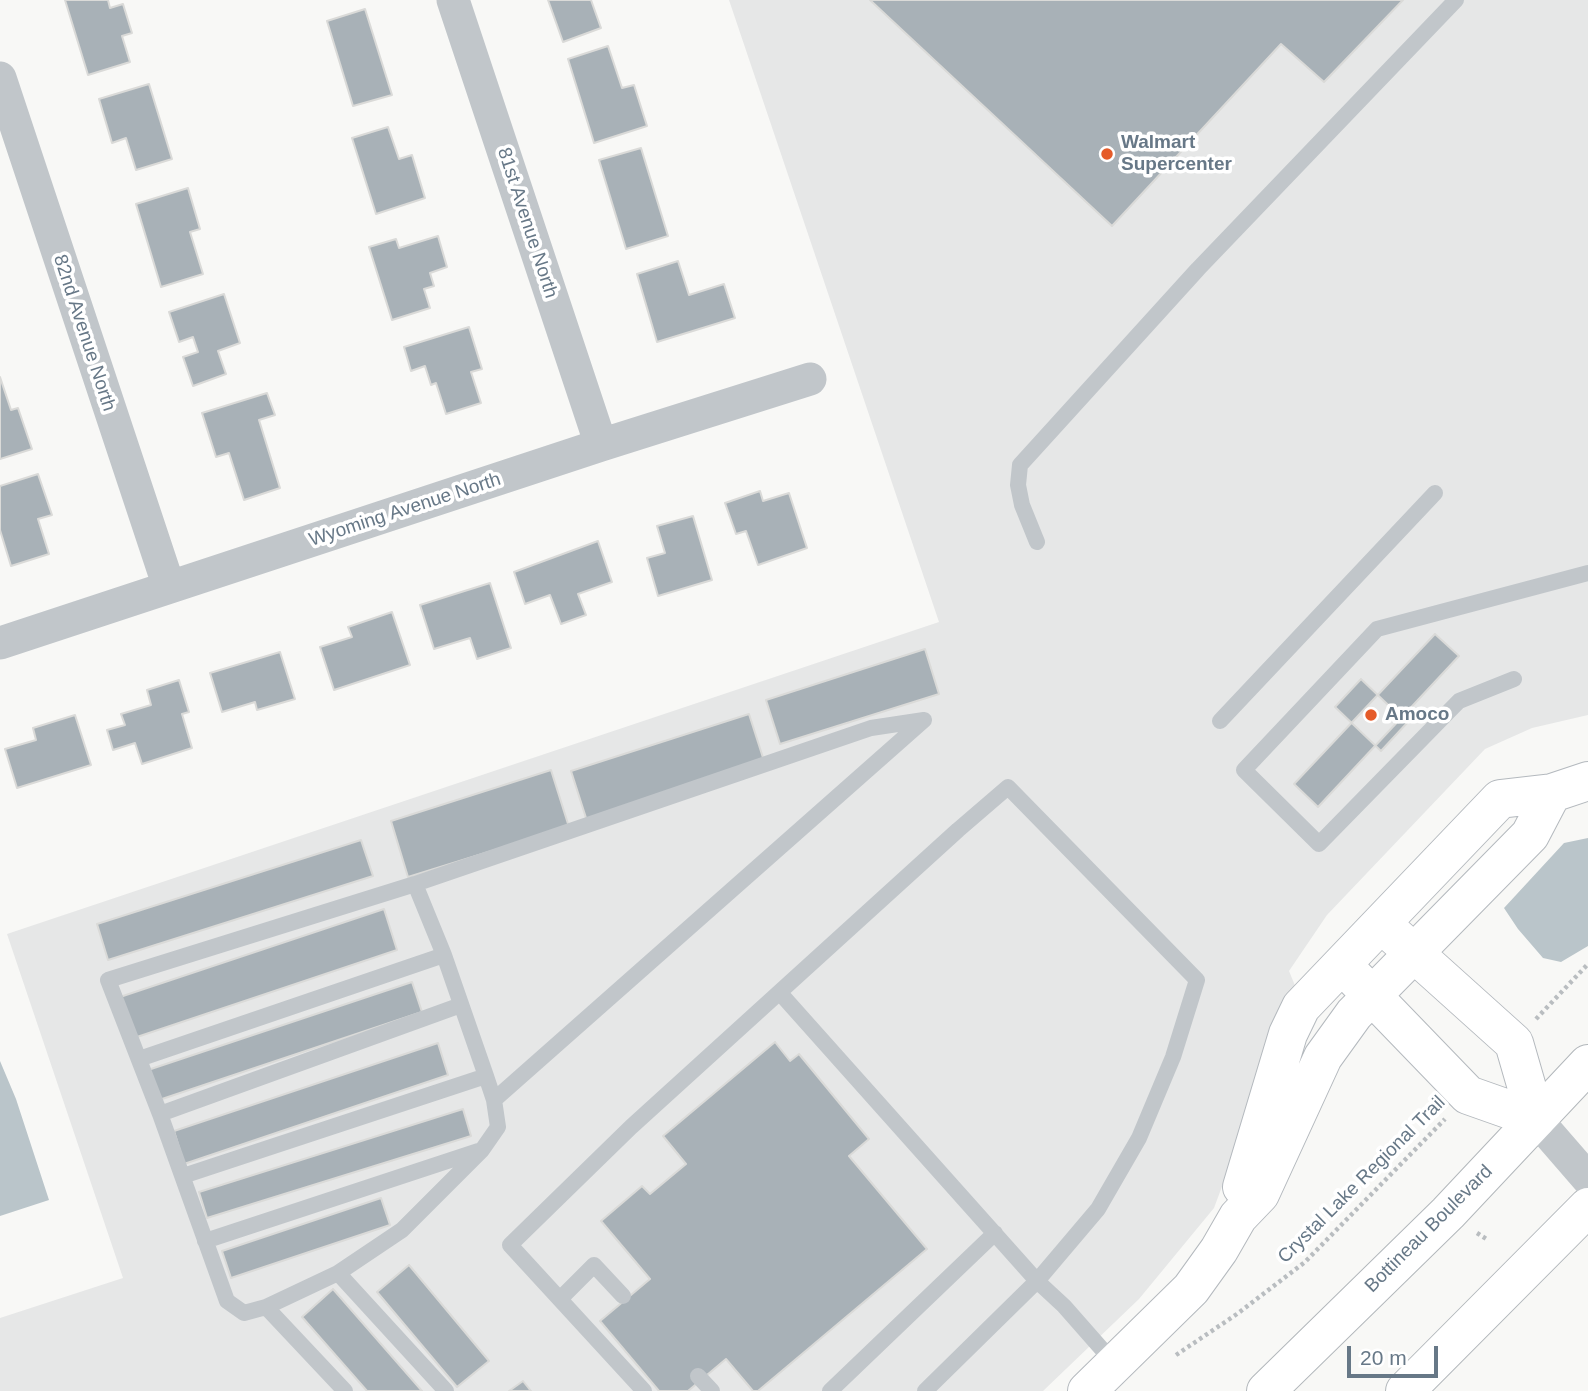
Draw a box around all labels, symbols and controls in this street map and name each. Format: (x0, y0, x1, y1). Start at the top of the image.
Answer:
place label: Walmart Supercenter (1121, 132, 1232, 176)
street label: 81st Avenue North (492, 145, 562, 301)
marker: Walmart Supercenter (1099, 146, 1115, 162)
street label: 82nd Avenue North (48, 252, 120, 414)
street label: Wyoming Avenue North (306, 468, 504, 552)
place label: Amoco (1385, 704, 1449, 726)
marker: Amoco (1363, 707, 1379, 723)
street label: Crystal Lake Regional Trail (1274, 1092, 1450, 1268)
street label: Bottineau Boulevard (1360, 1160, 1498, 1298)
scale bar (1350, 1332, 1441, 1376)
text: 20 m (1360, 1346, 1407, 1369)

